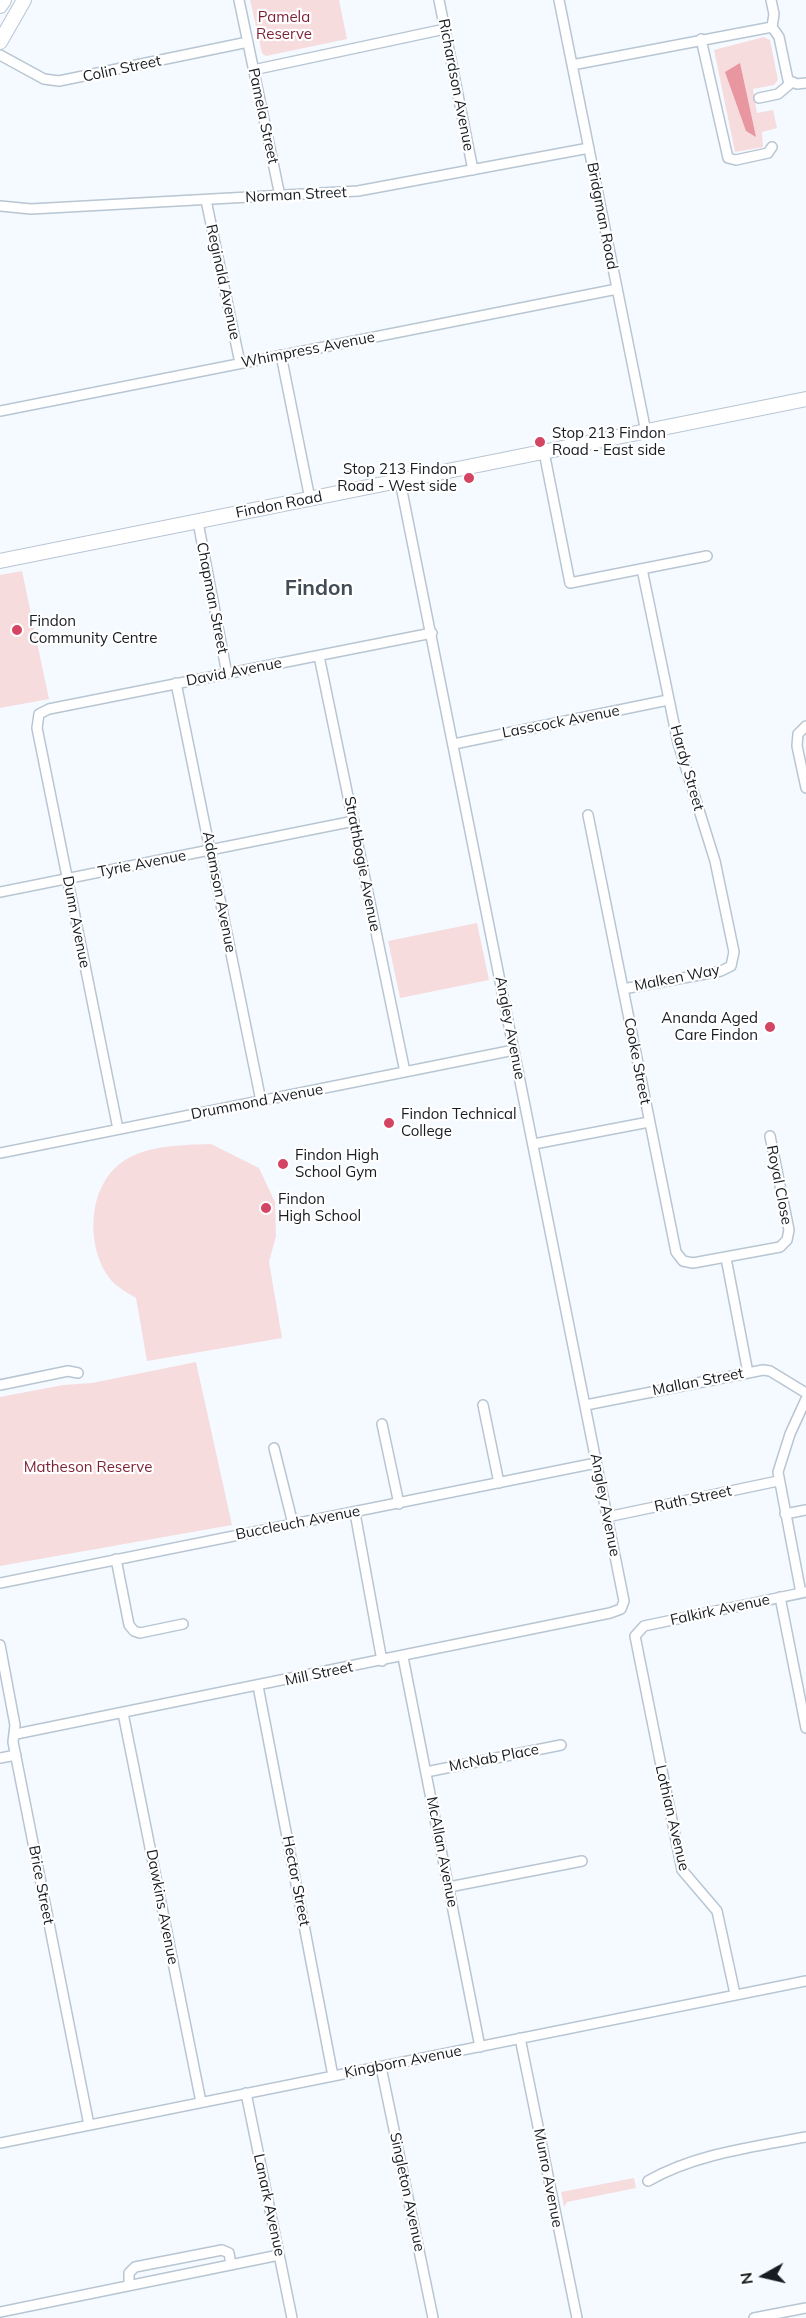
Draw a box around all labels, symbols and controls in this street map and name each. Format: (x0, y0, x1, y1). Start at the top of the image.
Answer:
park label: Pamela Reserve (256, 8, 312, 43)
street label: Richardson Avenue (434, 17, 478, 153)
street label: Colin Street (81, 52, 163, 86)
street label: Pamela Street (244, 66, 282, 166)
street label: Bridgman Road (583, 161, 621, 271)
street label: Norman Street (245, 183, 347, 207)
street label: Reginald Avenue (202, 223, 244, 341)
street label: Whimpress Avenue (240, 328, 376, 372)
place label: Stop 213 Findon Road - East side (552, 424, 666, 459)
marker: Stop 213 Findon Road - East side (533, 435, 547, 449)
place label: Stop 213 Findon Road - West side (337, 460, 457, 495)
marker: Stop 213 Findon Road - West side (462, 471, 476, 485)
street label: Findon Road (234, 488, 324, 522)
street label: Chapman Street (192, 541, 232, 655)
district label: Findon (285, 576, 353, 602)
place label: Findon Community Centre (29, 612, 157, 647)
marker: Findon Community Centre (10, 623, 24, 637)
street label: David Avenue (185, 654, 283, 690)
street label: Lasscock Avenue (501, 702, 621, 742)
street label: Hardy Street (666, 723, 708, 813)
street label: Strathbogie Avenue (340, 795, 384, 933)
street label: Adamson Avenue (198, 830, 240, 954)
street label: Tyrie Avenue (96, 847, 188, 881)
street label: Dunn Avenue (58, 874, 94, 970)
street label: Malken Way (633, 961, 721, 995)
street label: Angley Avenue (491, 975, 529, 1081)
place label: Ananda Aged Care Findon (661, 1009, 758, 1044)
street label: Cooke Street (620, 1016, 654, 1106)
marker: Ananda Aged Care Findon (763, 1020, 777, 1034)
street label: Drummond Avenue (189, 1080, 325, 1124)
place label: Findon Technical College (401, 1105, 517, 1140)
marker: Findon Technical College (382, 1116, 396, 1130)
street label: Royal Close (762, 1144, 796, 1226)
place label: Findon High School Gym (295, 1146, 379, 1181)
marker: Findon High School Gym (276, 1157, 290, 1171)
place label: Findon High School (278, 1190, 361, 1225)
marker: Findon High School (259, 1201, 273, 1215)
street label: Mallan Street (651, 1364, 745, 1400)
street label: Angley Avenue (586, 1452, 624, 1558)
park label: Matheson Reserve (24, 1458, 152, 1476)
street label: Ruth Street (653, 1482, 733, 1516)
street label: Buccleuch Avenue (234, 1502, 362, 1544)
street label: Falkirk Avenue (669, 1591, 771, 1629)
street label: Mill Street (283, 1658, 355, 1690)
street label: McNab Place (448, 1740, 540, 1776)
street label: Lothian Avenue (651, 1763, 693, 1873)
street label: McAllan Avenue (422, 1795, 462, 1909)
street label: Hector Street (278, 1834, 314, 1928)
street label: Brice Street (25, 1844, 57, 1926)
street label: Dawkins Avenue (142, 1848, 182, 1966)
street label: Kingborn Avenue (343, 2042, 463, 2082)
street label: Munro Avenue (530, 2127, 566, 2229)
street label: Singleton Avenue (386, 2131, 428, 2253)
street label: Lanark Avenue (249, 2152, 289, 2258)
north arrow (734, 2246, 794, 2306)
text: N (735, 2271, 757, 2286)

